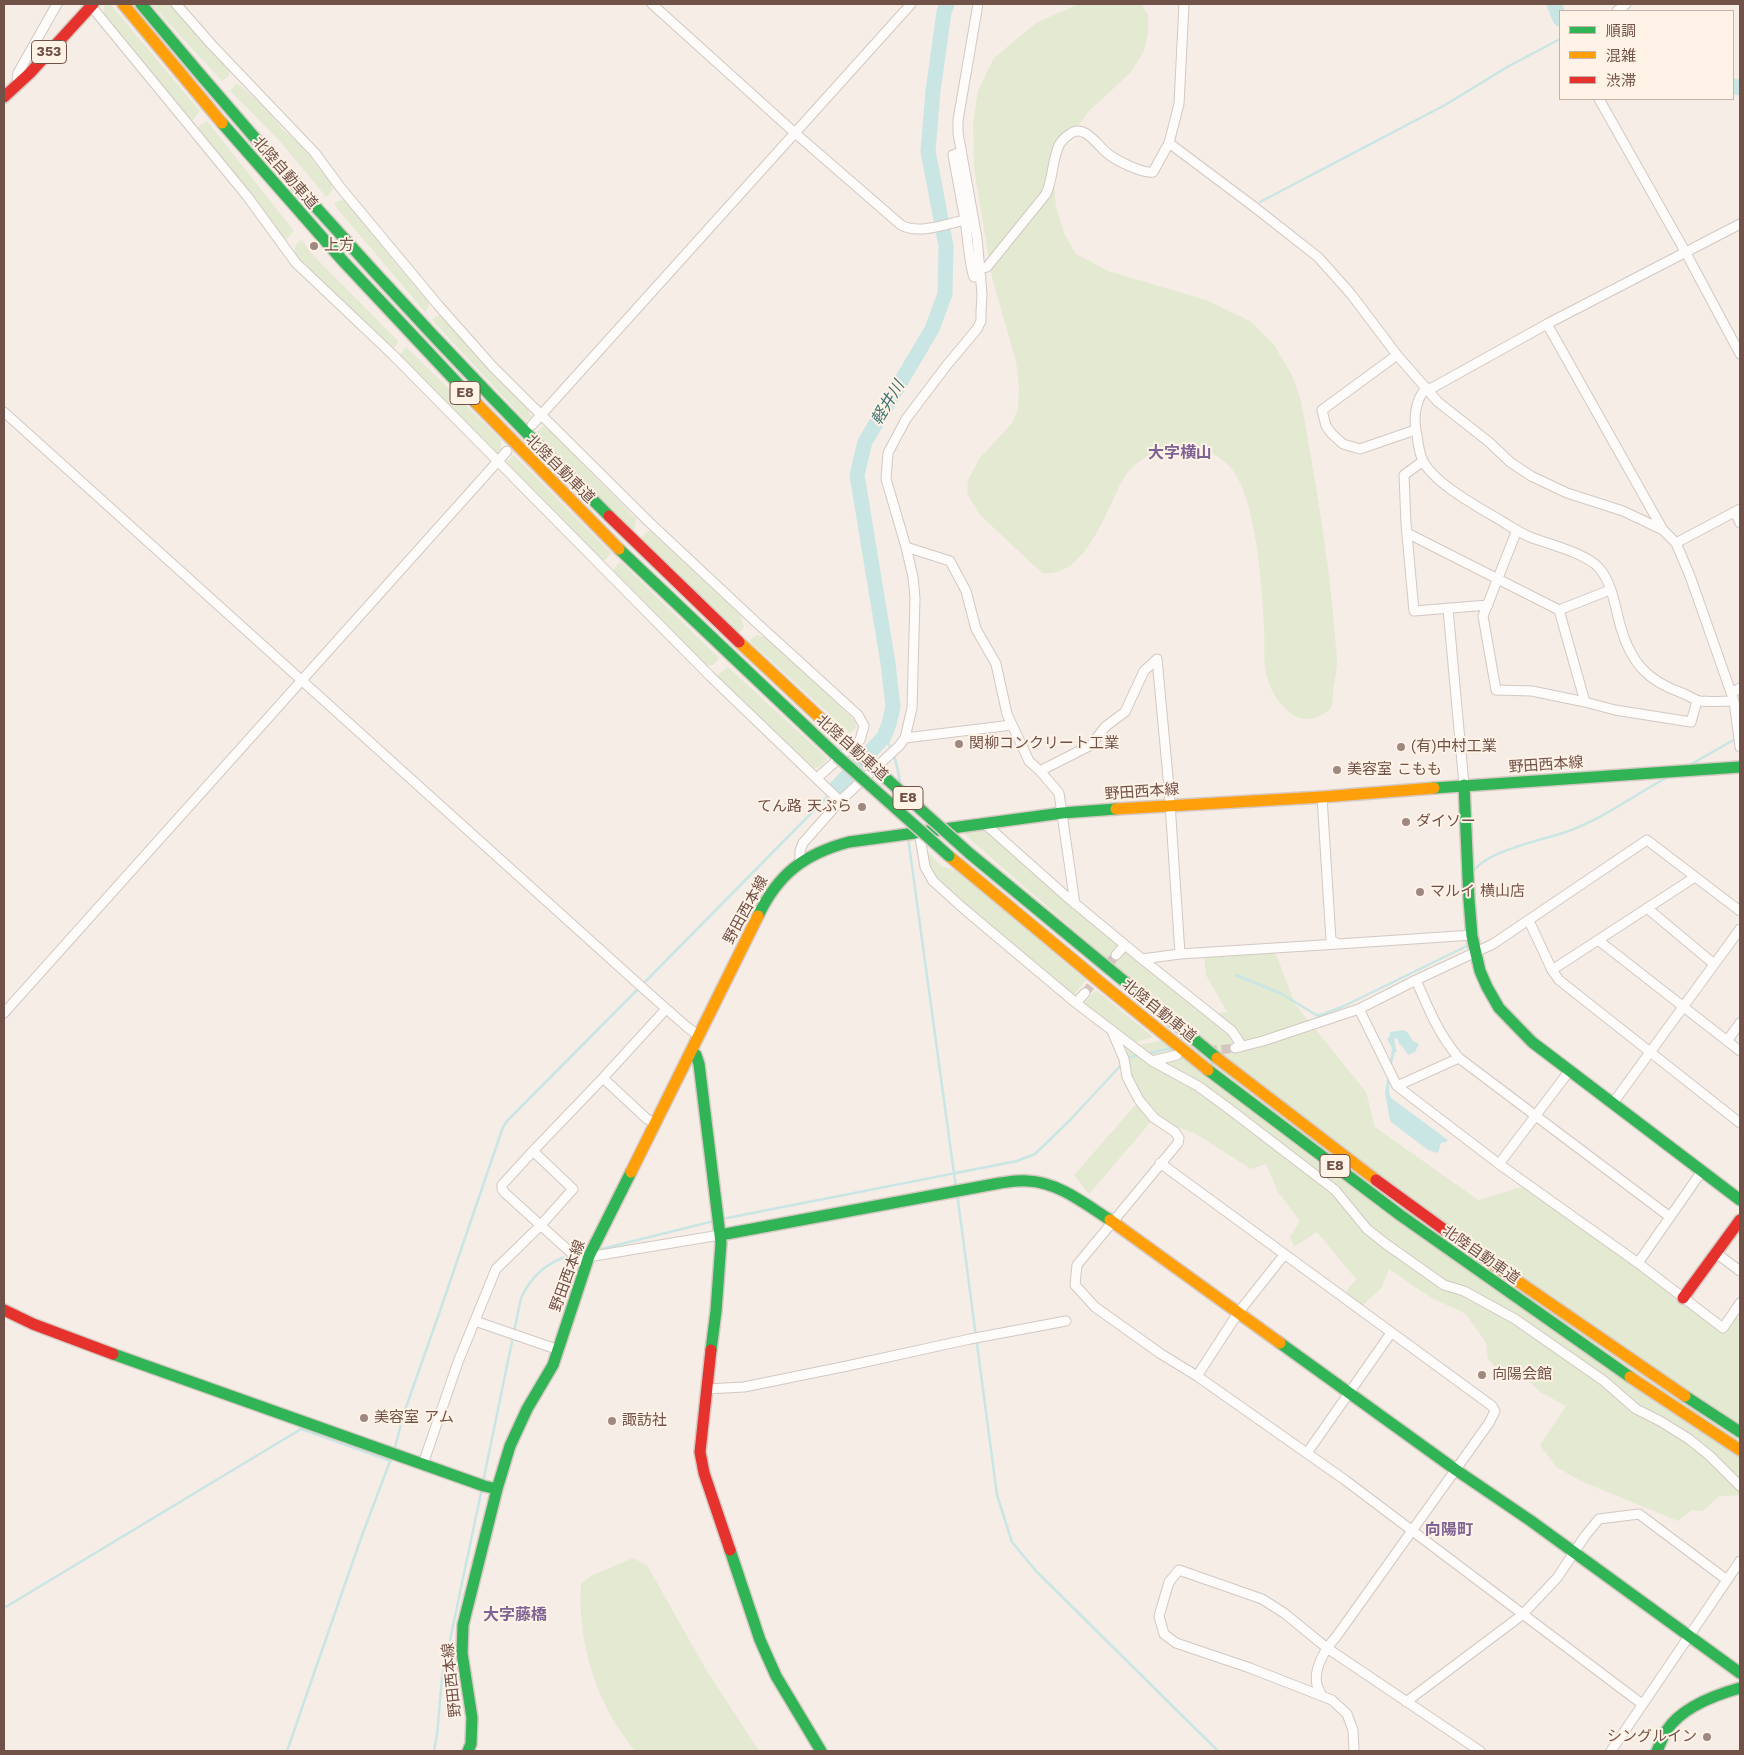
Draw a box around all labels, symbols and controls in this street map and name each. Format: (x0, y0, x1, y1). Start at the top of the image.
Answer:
legend (1559, 10, 1734, 100)
text: 順調 (1606, 22, 1636, 40)
road number: 353 (32, 41, 66, 64)
text: 混雑 (1606, 47, 1636, 65)
text: 渋滞 (1606, 72, 1636, 90)
street label: 北陸自動車道 (249, 133, 321, 213)
place label: 上方 (324, 237, 354, 255)
marker: 上方 (308, 240, 320, 252)
water label: 軽井川 (867, 377, 909, 429)
road number: E8 (450, 382, 480, 404)
street label: 北陸自動車道 (522, 431, 598, 507)
district label: 大字横山 (1148, 443, 1212, 463)
street label: 北陸自動車道 (813, 711, 891, 785)
place label: 関柳コンクリート工業 (969, 735, 1119, 753)
marker: 関柳コンクリート工業 (953, 738, 965, 750)
place label: (有)中村工業 (1411, 738, 1496, 756)
marker: (有)中村工業 (1395, 741, 1407, 753)
street label: 野田西本線 (1508, 753, 1584, 777)
place label: 美容室 こもも (1347, 761, 1442, 779)
marker: 美容室 こもも (1331, 764, 1343, 776)
street label: 野田西本線 (1104, 780, 1180, 804)
road number: E8 (893, 786, 923, 810)
place label: てん路 天ぷら (757, 798, 852, 816)
marker: てん路 天ぷら (856, 801, 868, 813)
place label: ダイソー (1416, 813, 1476, 831)
marker: ダイソー (1400, 816, 1412, 828)
street label: 野田西本線 (720, 873, 772, 947)
place label: マルイ 横山店 (1430, 883, 1525, 901)
marker: マルイ 横山店 (1414, 886, 1426, 898)
street label: 北陸自動車道 (1118, 976, 1200, 1046)
road number: E8 (1320, 1154, 1350, 1178)
street label: 北陸自動車道 (1439, 1222, 1523, 1288)
street label: 野田西本線 (547, 1238, 589, 1314)
place label: 向陽会館 (1492, 1366, 1552, 1384)
marker: 向陽会館 (1476, 1369, 1488, 1381)
place label: 美容室 アム (374, 1409, 454, 1427)
marker: 美容室 アム (358, 1412, 370, 1424)
place label: 諏訪社 (622, 1412, 667, 1430)
marker: 諏訪社 (606, 1415, 618, 1427)
district label: 向陽町 (1425, 1520, 1473, 1540)
district label: 大字藤橋 (483, 1605, 547, 1625)
street label: 野田西本線 (439, 1642, 465, 1718)
place label: シングルイン (1607, 1728, 1697, 1746)
marker: シングルイン (1701, 1731, 1713, 1743)

